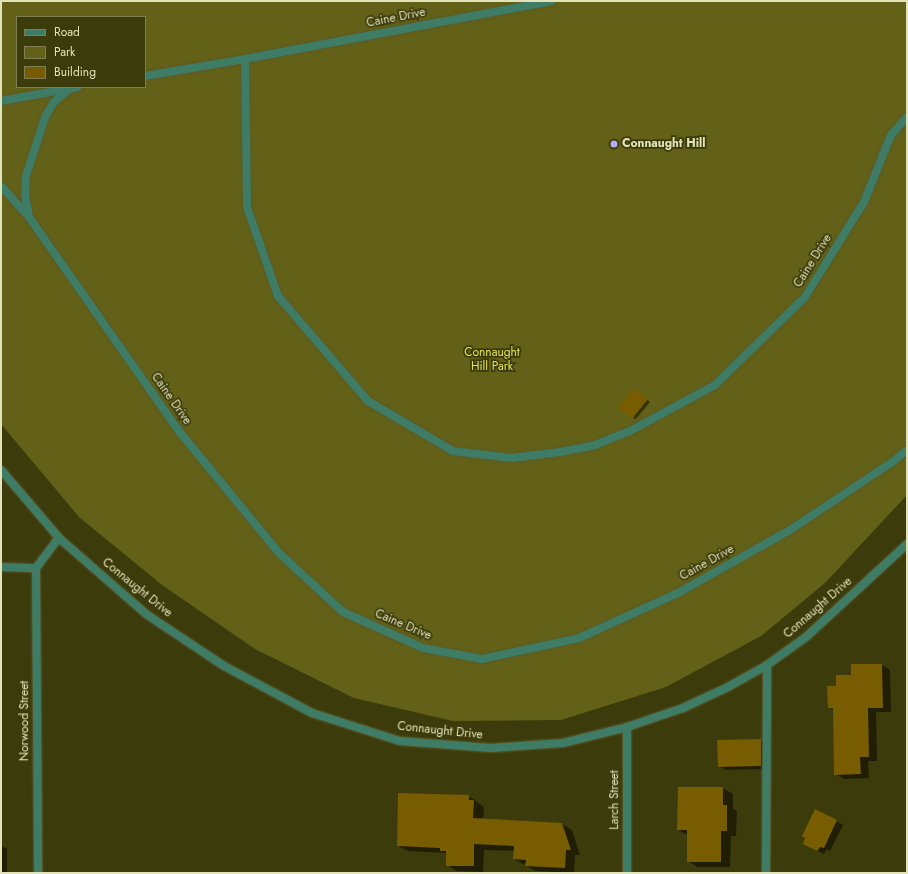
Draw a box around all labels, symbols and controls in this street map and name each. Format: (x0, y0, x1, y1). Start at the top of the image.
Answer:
street label: Caine Drive (365, 5, 427, 31)
legend (16, 16, 146, 88)
text: Road (54, 23, 80, 41)
text: Park (54, 43, 75, 61)
text: Building (54, 63, 96, 81)
place label: Connaught Hill (622, 137, 705, 151)
marker: Connaught Hill (609, 139, 619, 149)
street label: Caine Drive (791, 232, 835, 290)
park label: Connaught Hill Park (464, 346, 520, 374)
street label: Caine Drive (148, 370, 194, 428)
street label: Caine Drive (677, 542, 737, 584)
street label: Connaught Drive (99, 555, 175, 621)
street label: Connaught Drive (781, 574, 855, 642)
street label: Caine Drive (373, 607, 433, 643)
street label: Norwood Street (18, 681, 32, 761)
street label: Connaught Drive (397, 719, 483, 743)
street label: Larch Street (608, 770, 622, 830)

